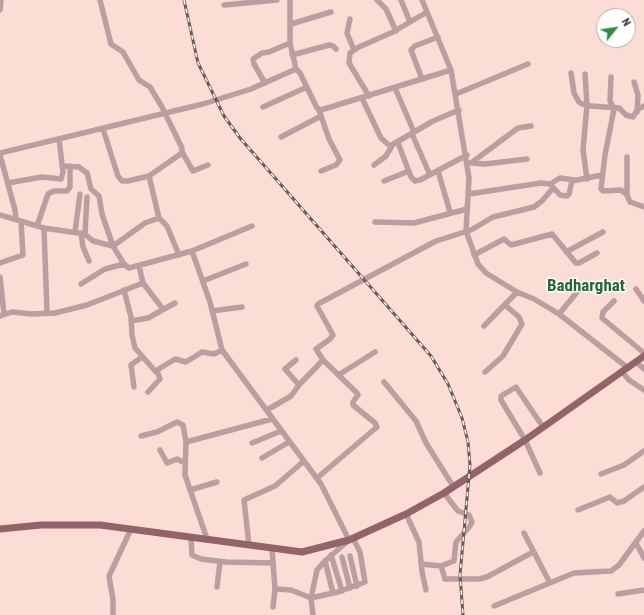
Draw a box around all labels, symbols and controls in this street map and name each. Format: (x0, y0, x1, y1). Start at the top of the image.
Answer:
north arrow (596, 8, 636, 48)
text: N (619, 16, 633, 28)
district label: Badharghat (547, 277, 625, 297)

